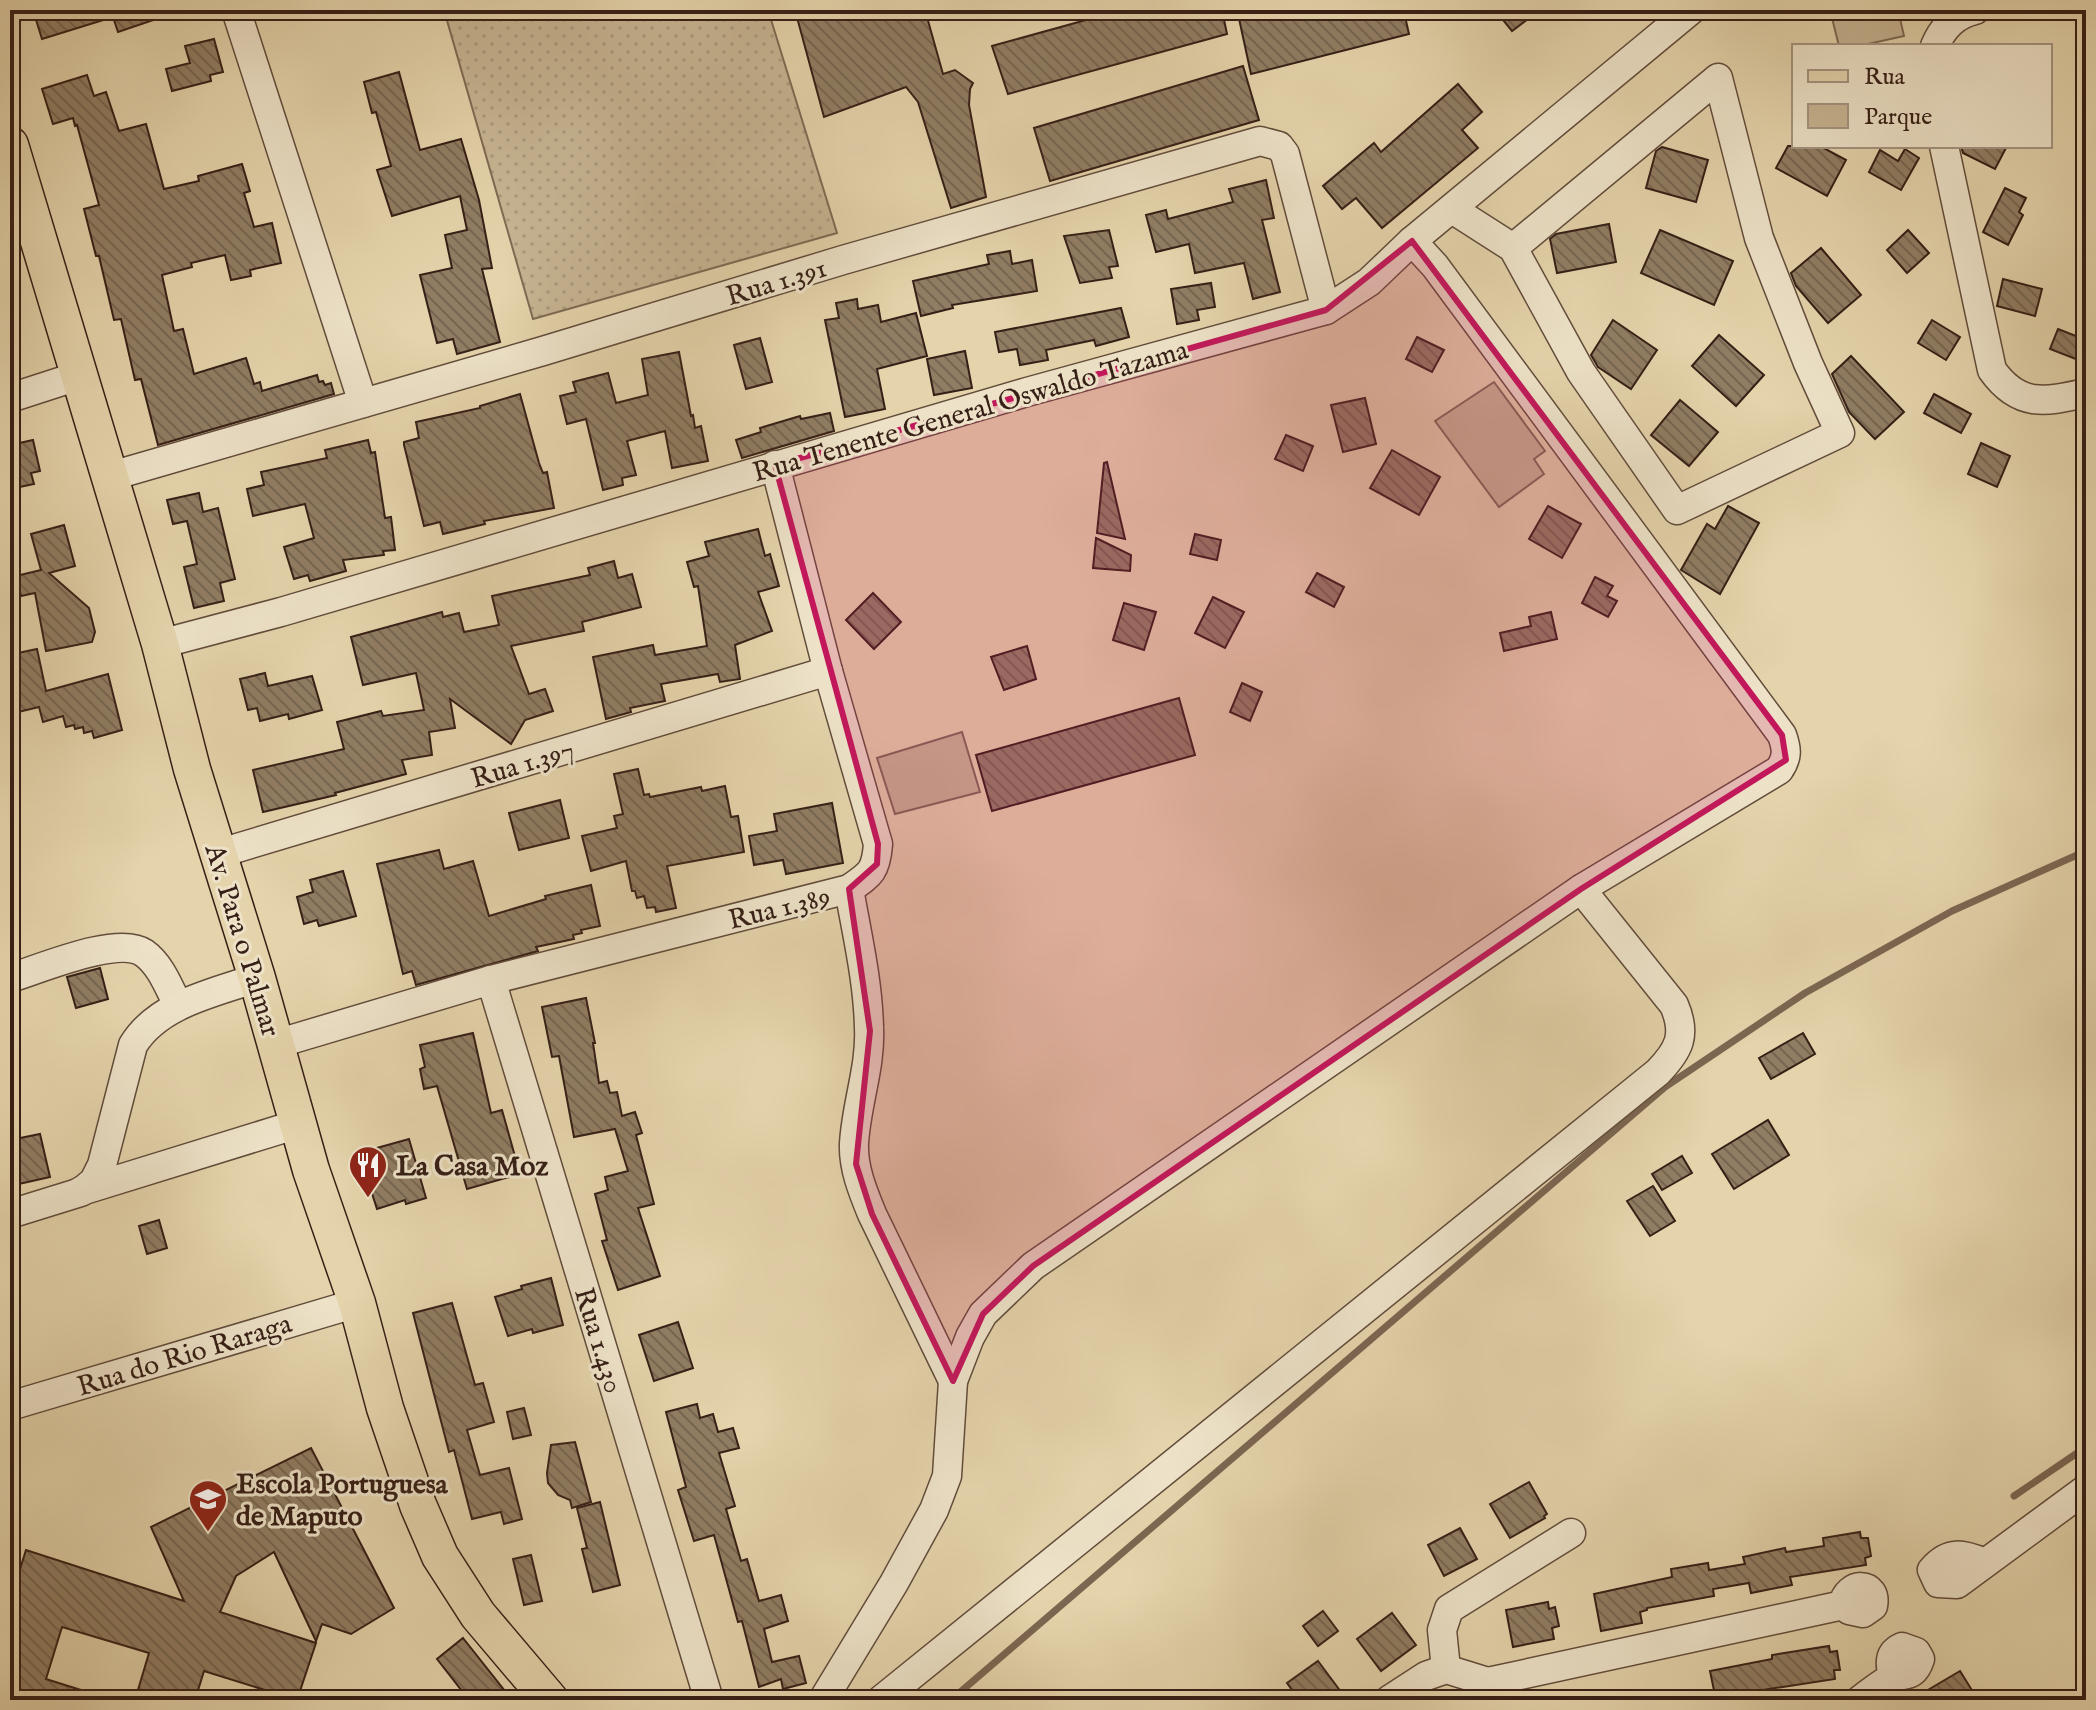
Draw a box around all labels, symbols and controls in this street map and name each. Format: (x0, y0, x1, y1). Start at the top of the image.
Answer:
legend (1792, 44, 2052, 148)
text: Rua (1864, 62, 1906, 93)
text: Parque (1864, 102, 1932, 133)
street label: Rua 1.391 (722, 252, 831, 315)
street label: Rua Tenente General Oswaldo Tazama (749, 333, 1193, 491)
street label: Rua 1.397 (467, 733, 579, 798)
street label: Av. Para o Palmar (195, 839, 288, 1041)
street label: Rua 1.389 (725, 880, 834, 939)
restaurant icon: La Casa Moz (347, 1144, 389, 1199)
place label: La Casa Moz (396, 1150, 548, 1185)
street label: Rua 1.430 (565, 1284, 630, 1398)
street label: Rua do Rio Raraga (73, 1307, 297, 1406)
place label: Escola Portuguesa de Maputo (236, 1468, 449, 1535)
school or university icon: Escola Portuguesa de Maputo (187, 1478, 229, 1533)

